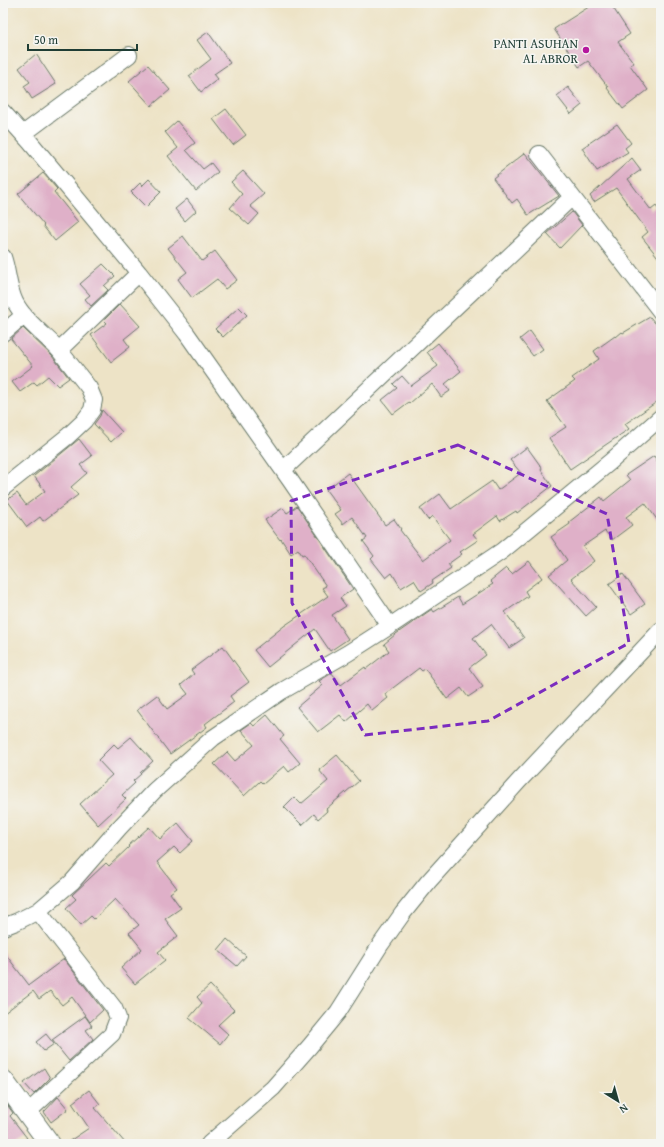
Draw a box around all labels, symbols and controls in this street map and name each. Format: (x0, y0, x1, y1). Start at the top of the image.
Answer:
scale bar (28, 26, 137, 52)
text: 50 m (34, 31, 58, 48)
place label: PANTI ASUHAN AL ABROR (493, 34, 579, 68)
marker: PANTI ASUHAN AL ABROR (581, 45, 591, 55)
north arrow (598, 1081, 638, 1121)
text: N (616, 1100, 632, 1118)

